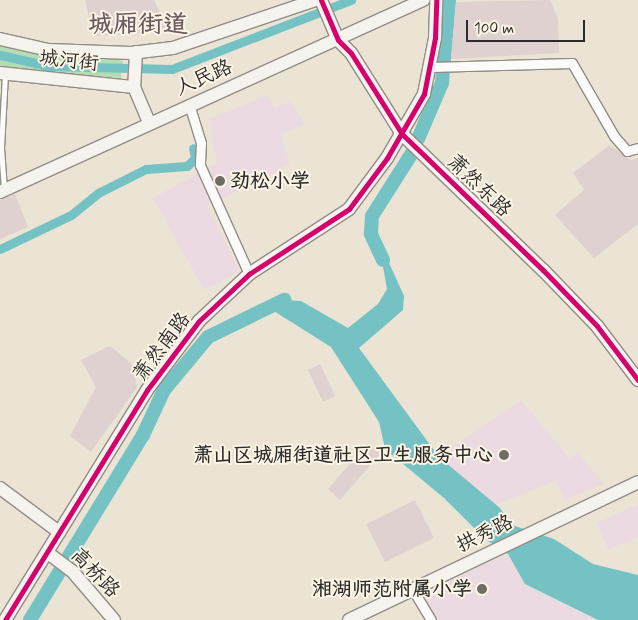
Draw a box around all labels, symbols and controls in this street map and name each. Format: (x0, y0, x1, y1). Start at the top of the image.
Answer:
scale bar (468, 10, 587, 42)
district label: 城厢街道 (88, 11, 188, 41)
text: 100 m (474, 19, 514, 39)
street label: 城河街 (38, 46, 100, 76)
street label: 人民路 (172, 55, 236, 101)
street label: 萧然东路 (442, 150, 516, 222)
place label: 劲松小学 (230, 169, 310, 193)
marker: 劲松小学 (214, 175, 226, 187)
street label: 萧然南路 (128, 308, 196, 386)
place label: 萧山区城厢街道社区卫生服务中心 (193, 443, 493, 467)
marker: 萧山区城厢街道社区卫生服务中心 (497, 448, 511, 462)
street label: 拱秀路 (453, 510, 517, 558)
street label: 高桥路 (66, 543, 124, 603)
place label: 湘湖师范附属小学 (312, 577, 472, 601)
marker: 湘湖师范附属小学 (476, 583, 488, 595)

